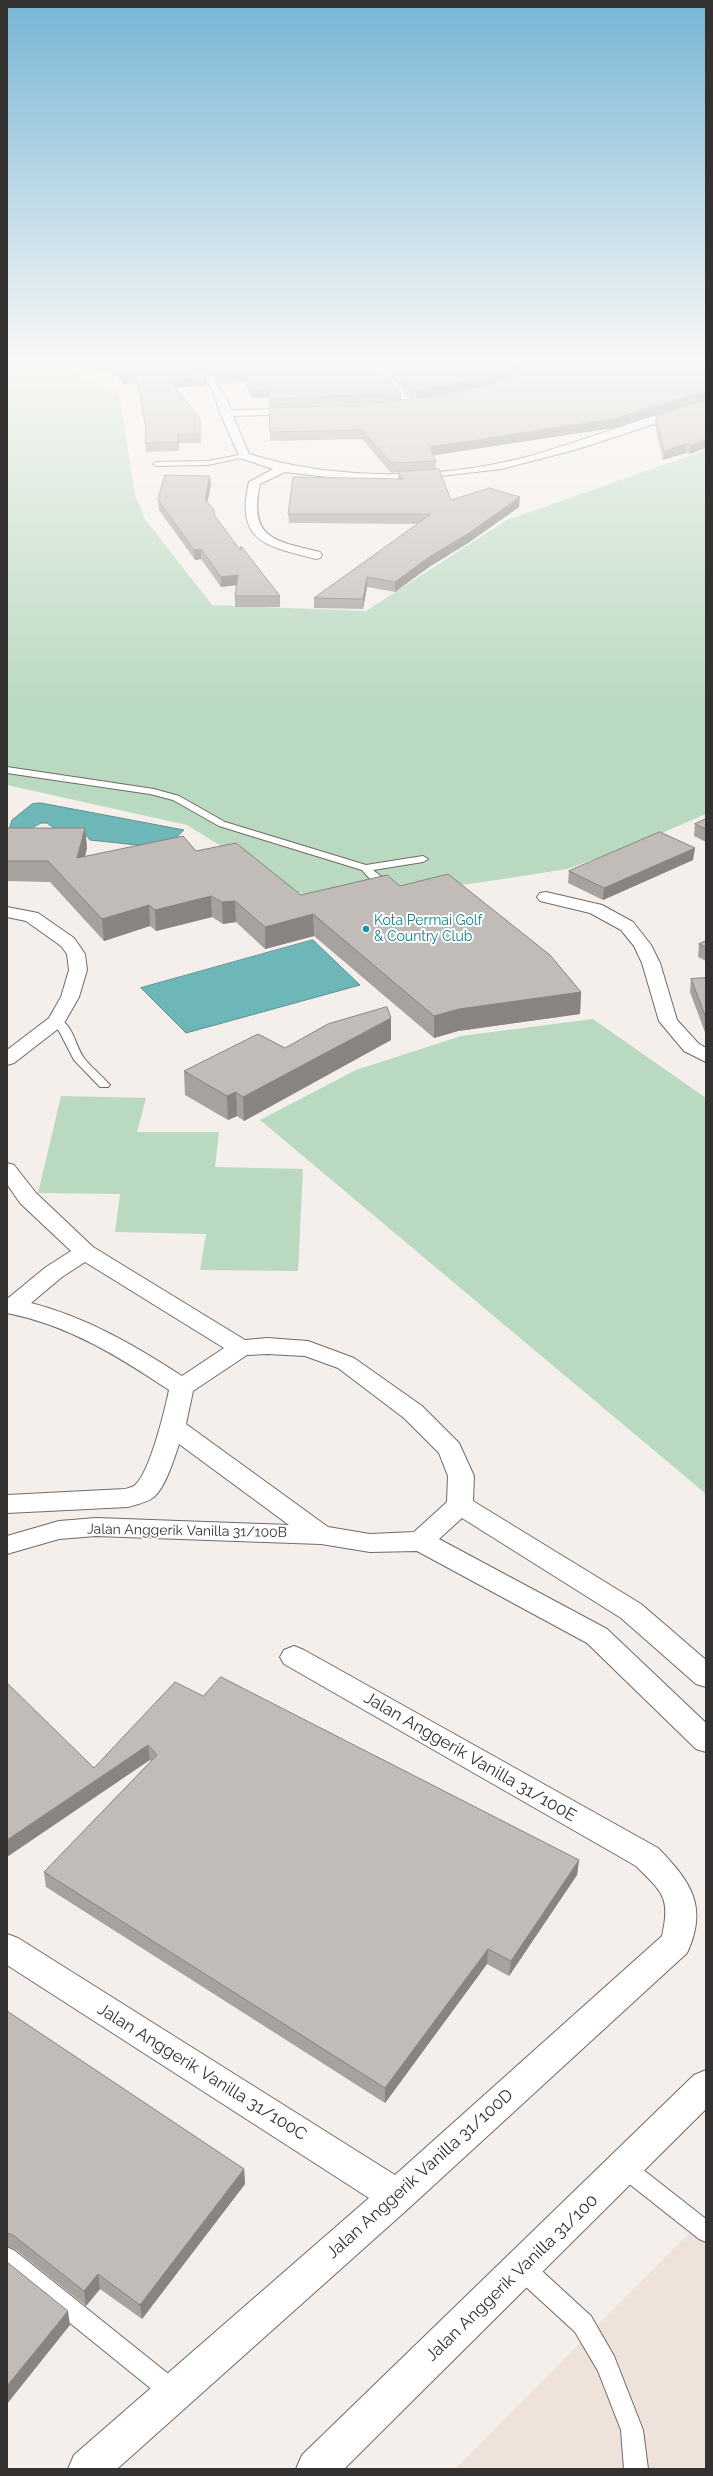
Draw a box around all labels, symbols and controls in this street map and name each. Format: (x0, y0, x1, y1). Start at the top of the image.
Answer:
place label: Kota Permai Golf & Country Club (374, 913, 482, 946)
marker: Kota Permai Golf & Country Club (361, 924, 371, 934)
street label: Jalan Anggerik Vanilla 31/100B (87, 1521, 287, 1541)
street label: Jalan Anggerik Vanilla 31/100E (360, 1688, 580, 1826)
street label: Jalan Anggerik Vanilla 31/100C (93, 1999, 311, 2145)
street label: Jalan Anggerik Vanilla 31/100D (323, 2085, 517, 2263)
street label: Jalan Anggerik Vanilla 31/100 (422, 2190, 602, 2366)

